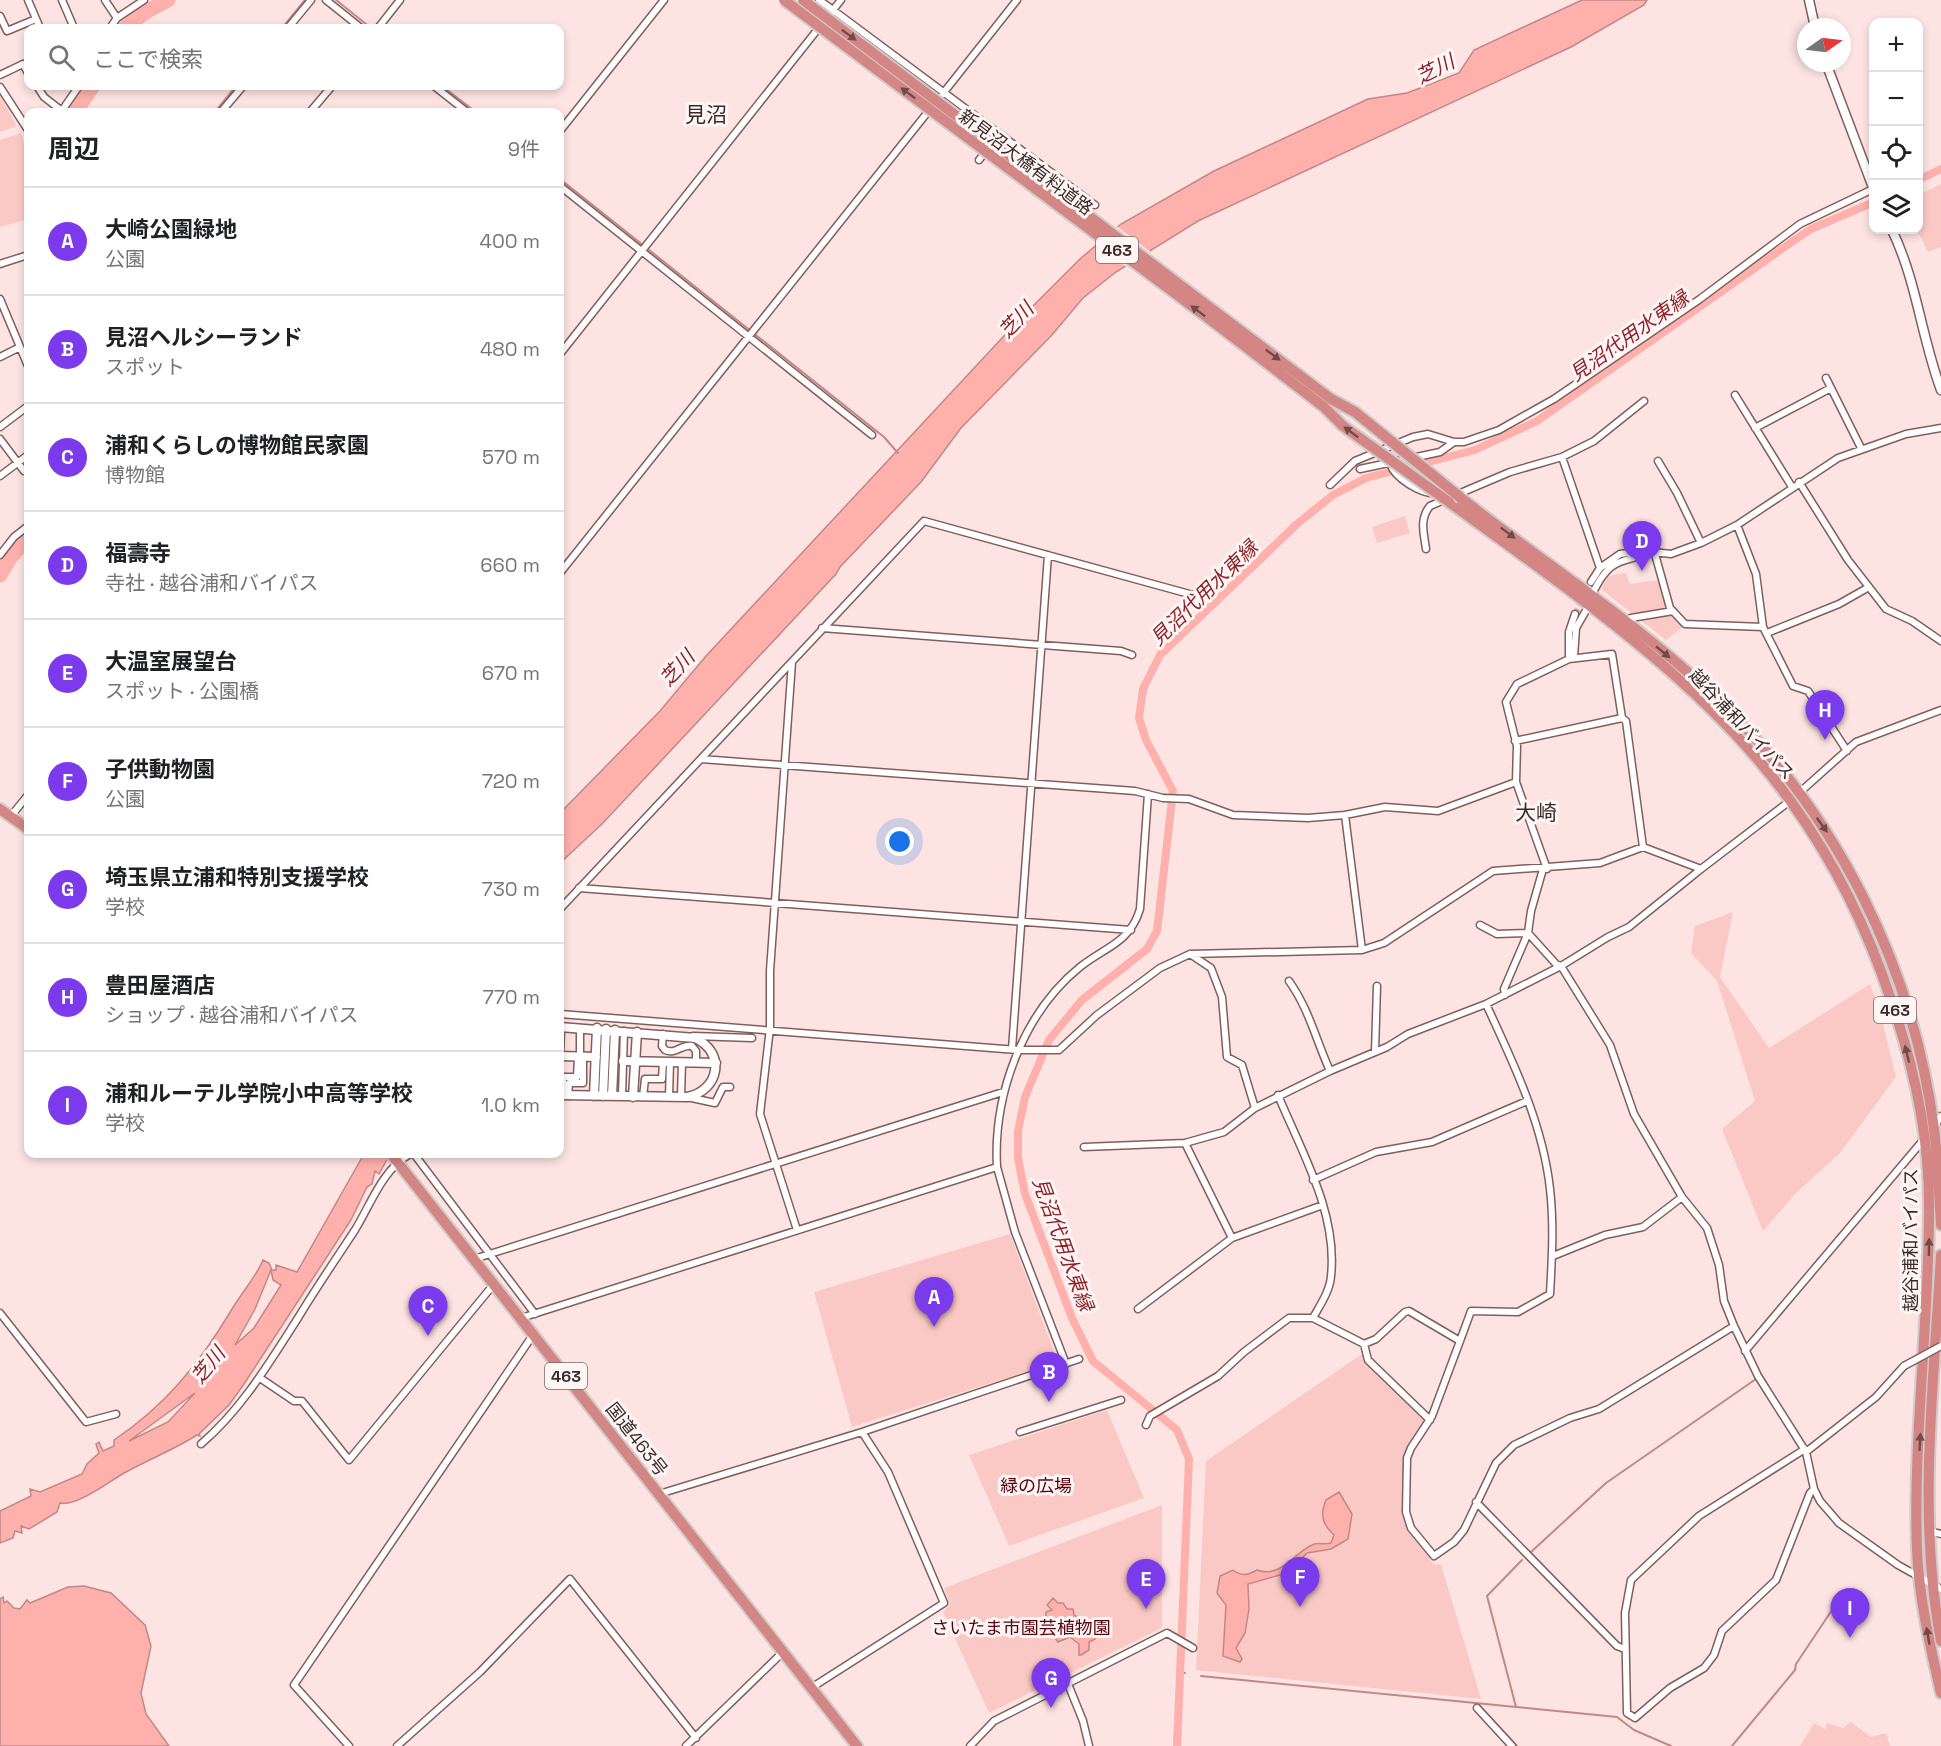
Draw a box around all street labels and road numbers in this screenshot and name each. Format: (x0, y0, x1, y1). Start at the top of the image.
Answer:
street label: 新見沼大橋有料道路 (954, 104, 1098, 220)
road number: 463 (1096, 237, 1138, 263)
street label: 越谷浦和バイパス (1685, 664, 1799, 784)
road number: 463 (1874, 997, 1916, 1023)
street label: 越谷浦和バイパス (1899, 1168, 1922, 1312)
road number: 463 (545, 1363, 587, 1389)
street label: 国道463号 (601, 1398, 673, 1480)

